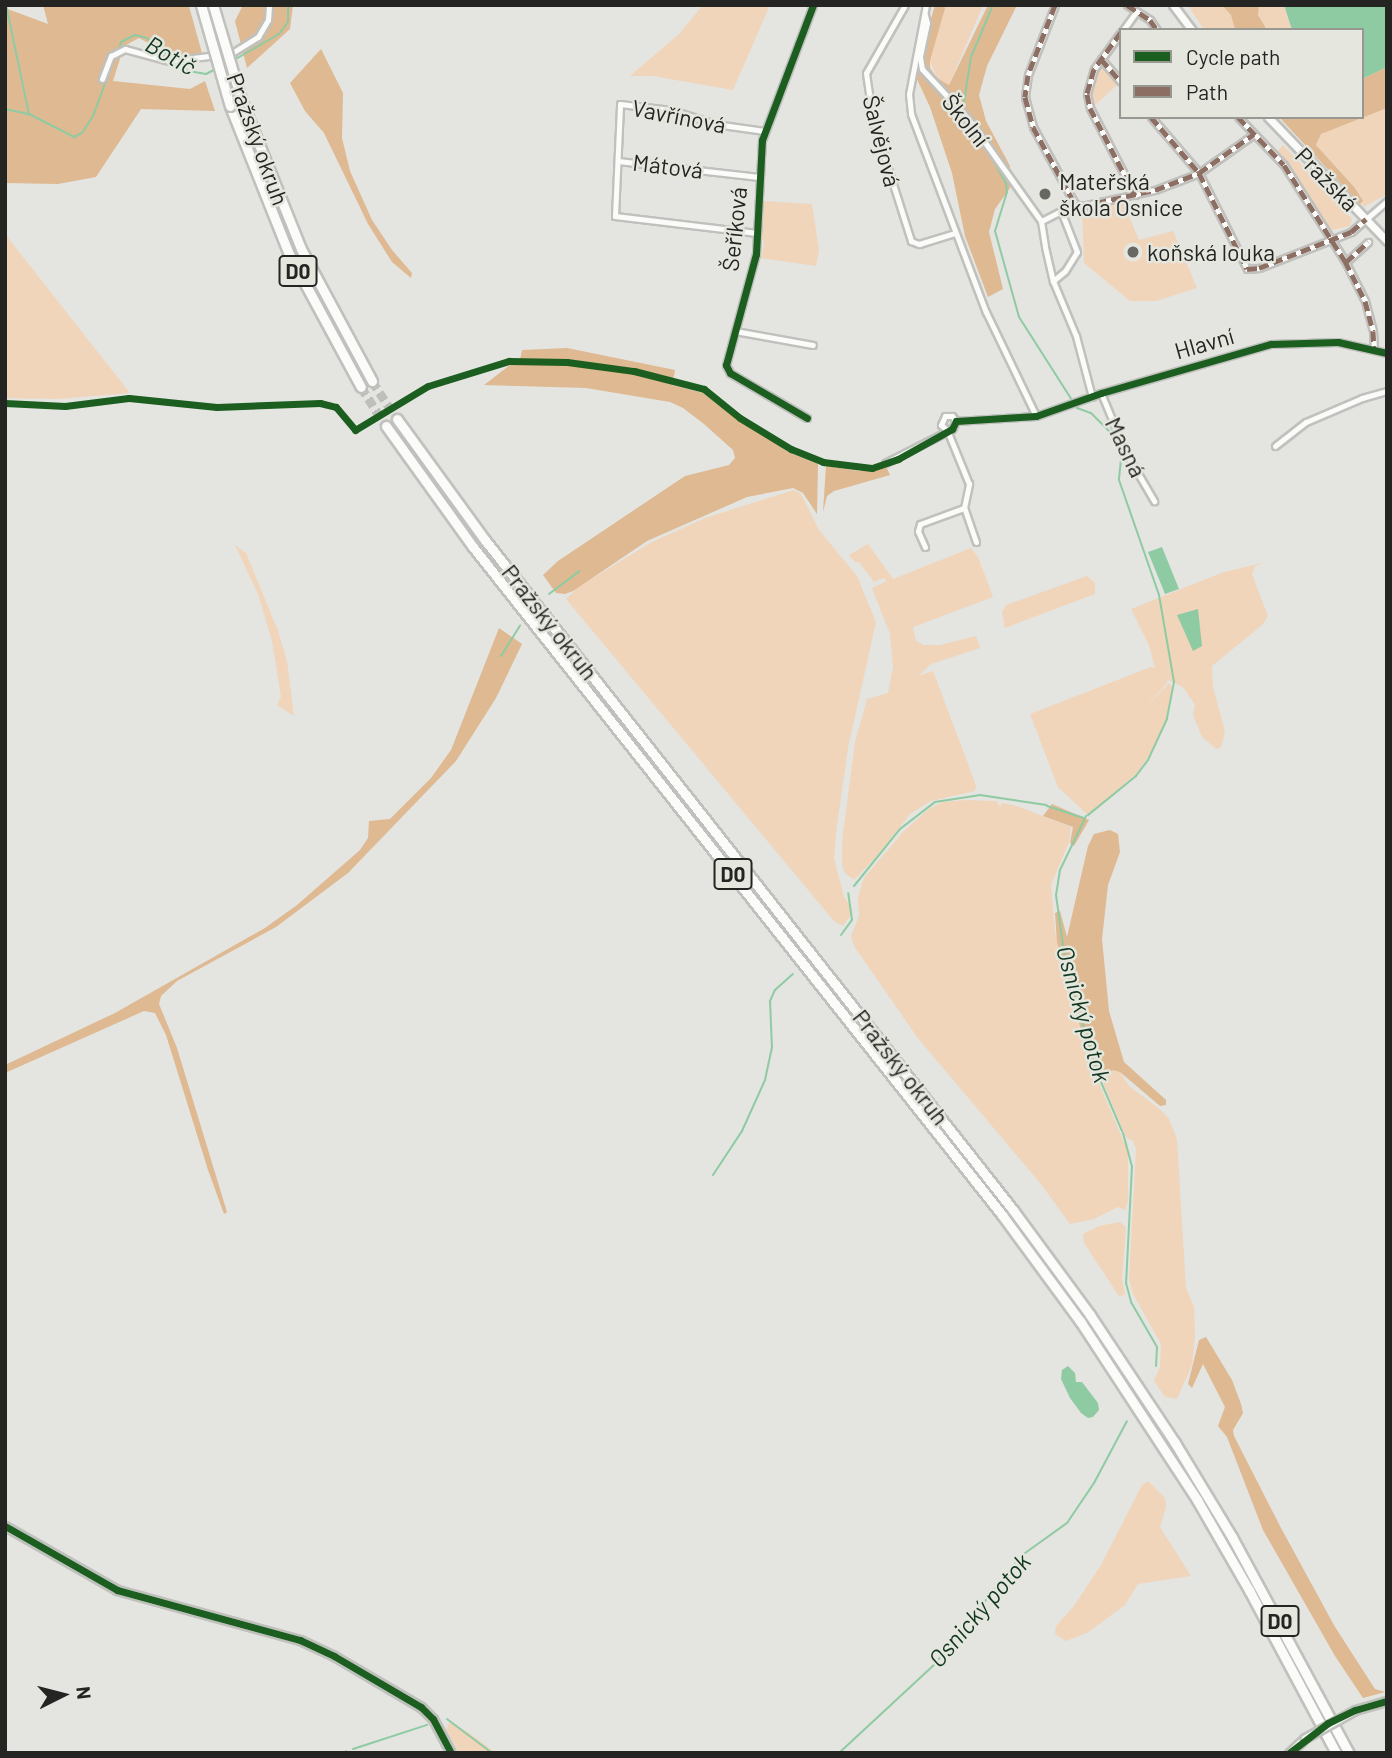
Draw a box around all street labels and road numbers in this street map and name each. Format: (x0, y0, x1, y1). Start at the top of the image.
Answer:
street label: Pražský okruh (221, 69, 295, 209)
street label: Školní (937, 88, 995, 152)
street label: Šalvějová (857, 92, 907, 190)
street label: Vavřínová (630, 93, 728, 139)
street label: Pražská (1290, 141, 1364, 217)
street label: Mátová (631, 148, 705, 184)
street label: Šeříková (716, 186, 752, 272)
road number: D0 (277, 254, 319, 288)
street label: Hlavní (1171, 321, 1237, 365)
street label: Masná (1100, 412, 1152, 482)
street label: Pražský okruh (496, 559, 604, 685)
road number: D0 (712, 856, 754, 892)
street label: Pražský okruh (847, 1004, 955, 1130)
road number: D0 (1259, 1604, 1301, 1638)

